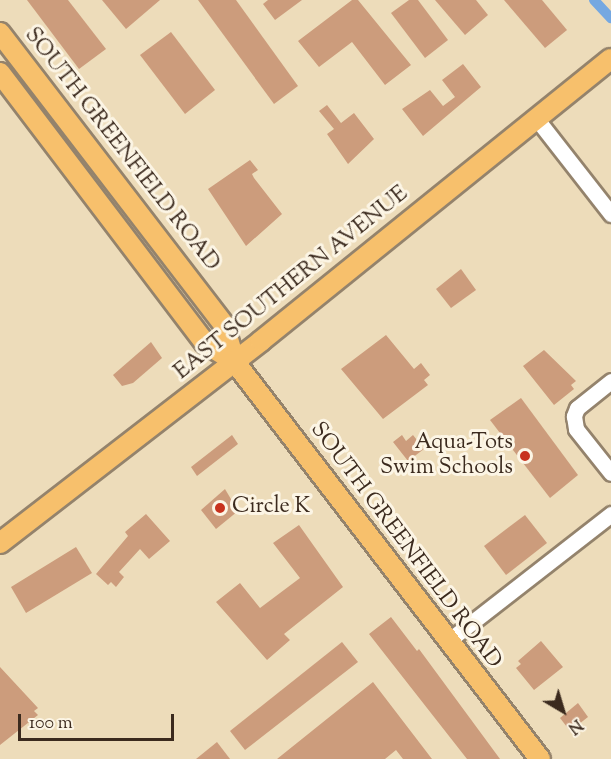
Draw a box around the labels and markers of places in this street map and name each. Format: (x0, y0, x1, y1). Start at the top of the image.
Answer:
place label: Aqua-Tots Swim Schools (380, 430, 513, 482)
marker: Aqua-Tots Swim Schools (518, 449, 532, 463)
place label: Circle K (232, 495, 310, 521)
marker: Circle K (213, 501, 227, 515)

